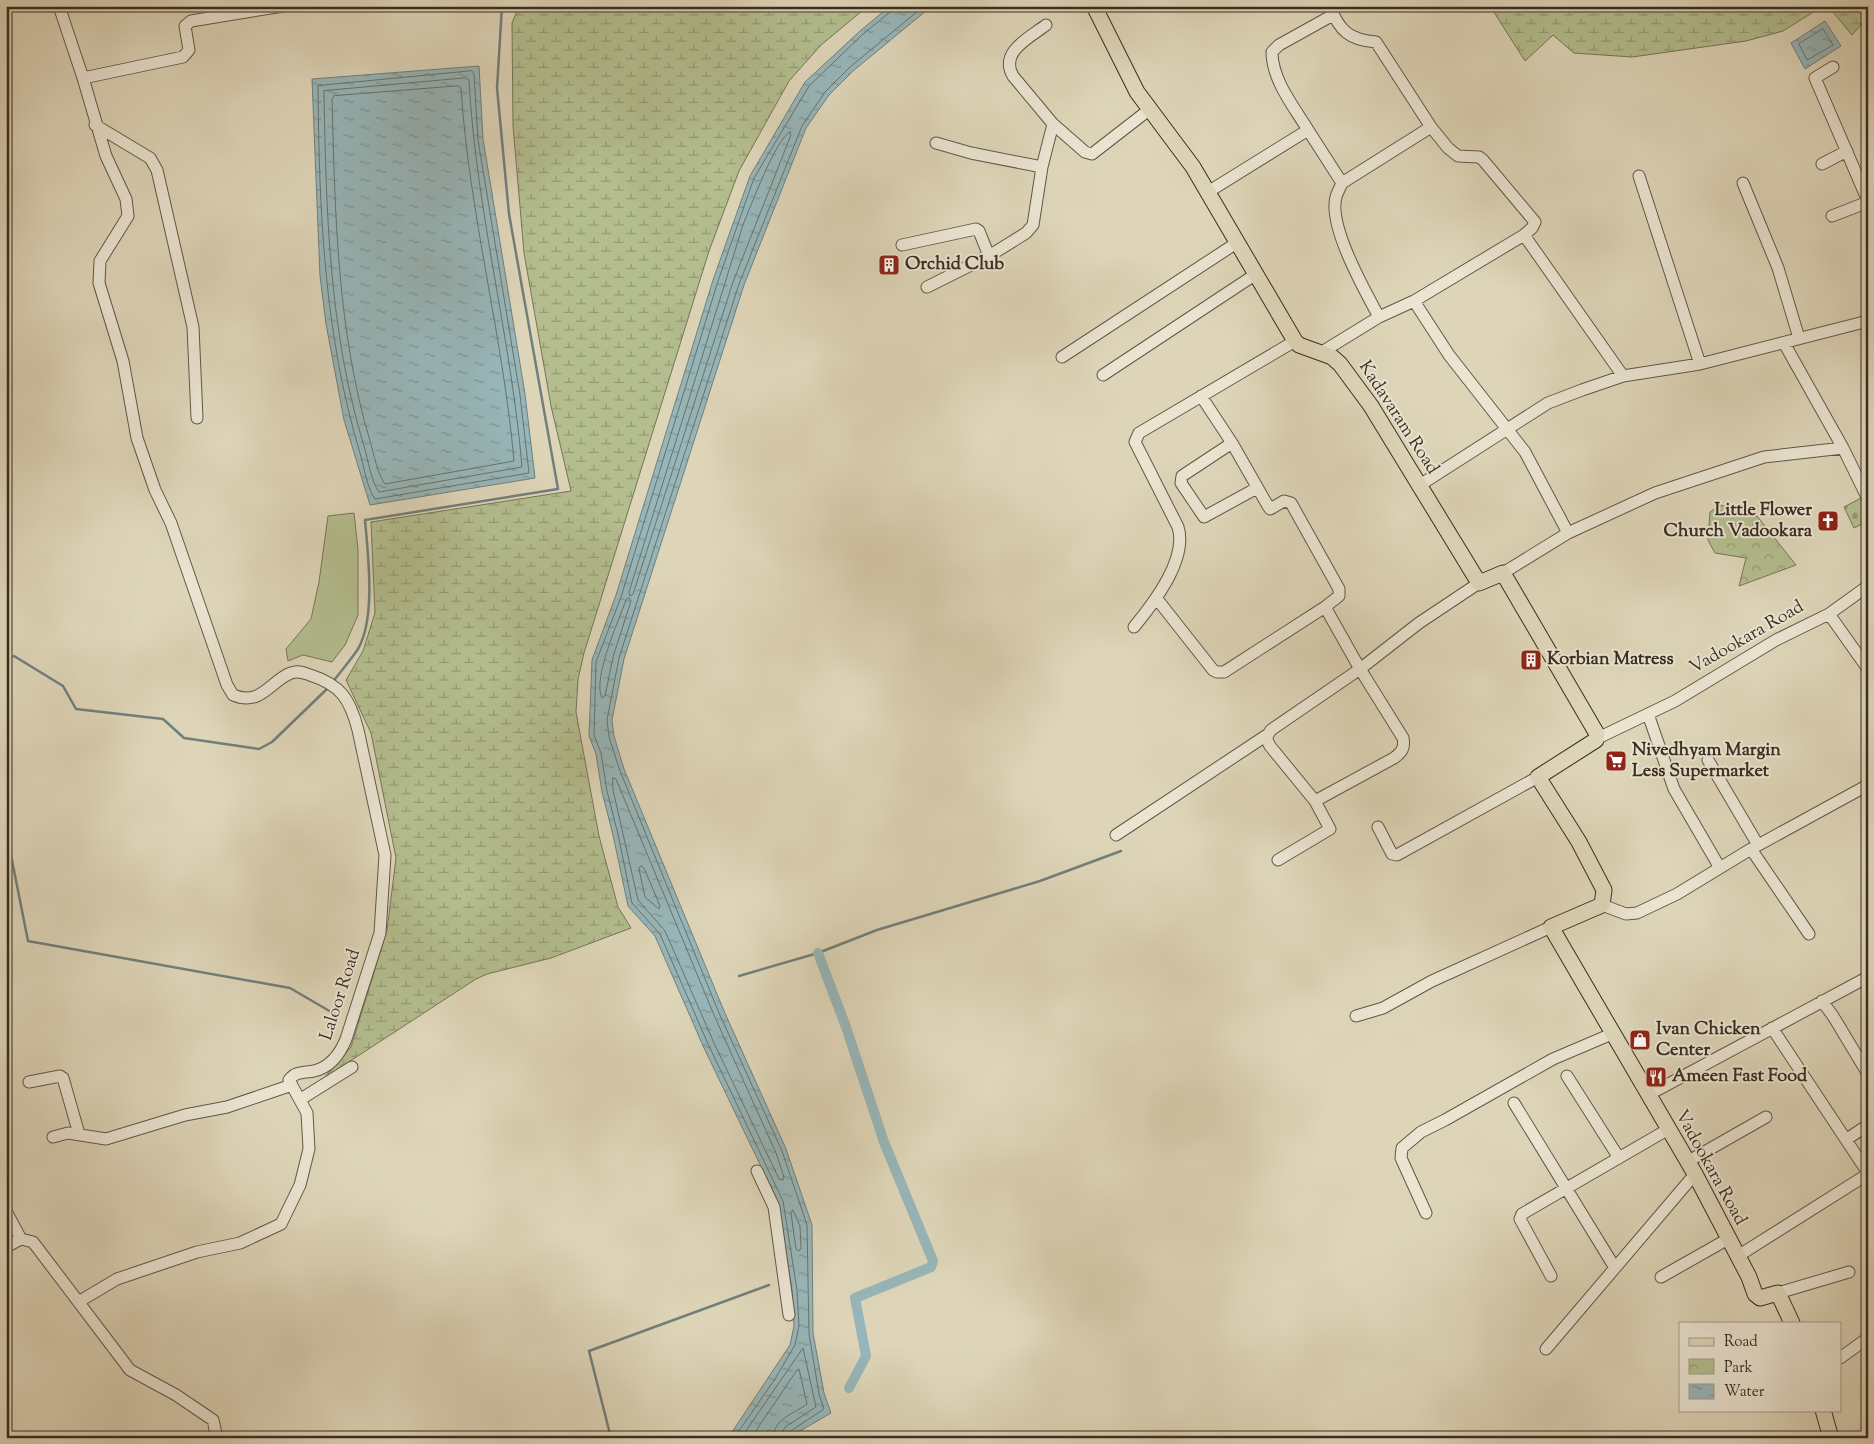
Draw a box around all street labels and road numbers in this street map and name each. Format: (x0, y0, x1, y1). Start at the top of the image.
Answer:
street label: Kadavaram Road (1351, 356, 1445, 480)
street label: Vadookara Road (1685, 595, 1809, 681)
street label: Laloor Road (314, 946, 368, 1044)
street label: Vadookara Road (1668, 1106, 1752, 1230)

